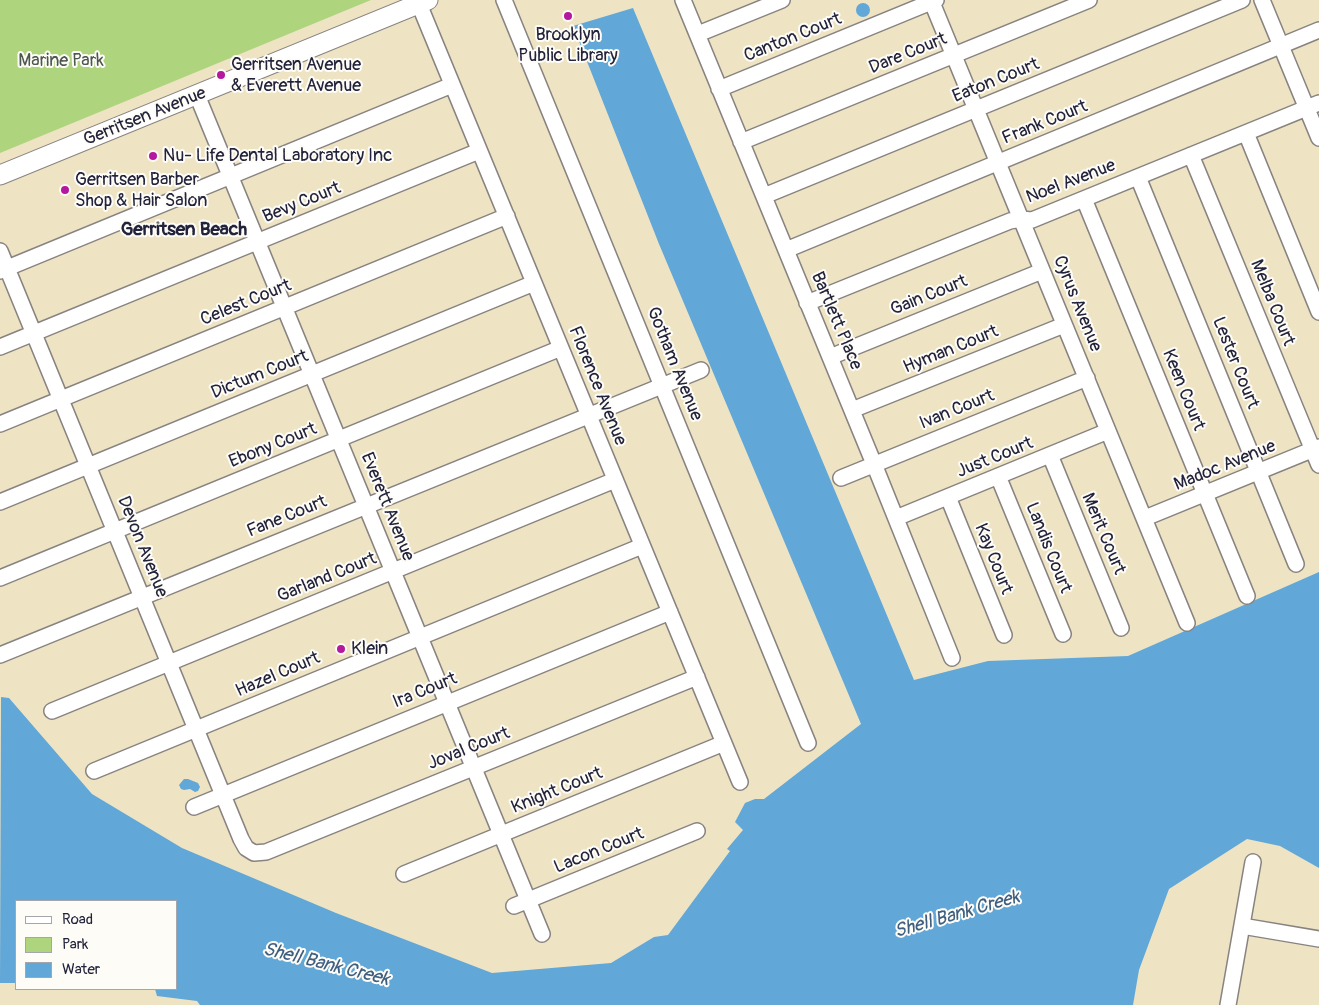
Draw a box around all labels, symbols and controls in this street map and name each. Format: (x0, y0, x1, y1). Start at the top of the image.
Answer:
street label: Canton Court (741, 9, 845, 67)
marker: Brooklyn Public Library (562, 10, 574, 22)
place label: Brooklyn Public Library (518, 24, 618, 66)
street label: Dare Court (866, 29, 950, 79)
park label: Marine Park (18, 50, 104, 72)
place label: Gerritsen Avenue & Everett Avenue (231, 54, 361, 96)
street label: Eaton Court (950, 54, 1042, 108)
marker: Gerritsen Avenue & Everett Avenue (215, 69, 227, 81)
street label: Gerritsen Avenue (81, 83, 209, 151)
street label: Frank Court (999, 96, 1091, 150)
place label: Nu- Life Dental Laboratory Inc (163, 145, 392, 167)
marker: Nu- Life Dental Laboratory Inc (147, 150, 159, 162)
street label: Noel Avenue (1023, 155, 1119, 209)
place label: Gerritsen Barber Shop & Hair Salon (75, 169, 207, 212)
street label: Bevy Court (260, 178, 344, 228)
marker: Gerritsen Barber Shop & Hair Salon (59, 184, 71, 196)
district label: Gerritsen Beach (121, 219, 247, 241)
street label: Cyrus Avenue (1048, 253, 1106, 355)
street label: Melba Court (1245, 257, 1299, 349)
street label: Bartlett Place (806, 269, 866, 373)
street label: Gain Court (887, 271, 971, 321)
street label: Celest Court (198, 275, 294, 331)
street label: Gotham Avenue (641, 304, 707, 424)
street label: Lester Court (1207, 314, 1263, 412)
street label: Hyman Court (900, 321, 1002, 379)
street label: Florence Avenue (563, 323, 631, 449)
street label: Dictum Court (208, 346, 312, 404)
street label: Keen Court (1157, 346, 1209, 434)
street label: Ivan Court (917, 385, 997, 435)
street label: Ebony Court (226, 419, 320, 473)
street label: Just Court (954, 433, 1036, 483)
street label: Madoc Avenue (1171, 436, 1279, 496)
street label: Everett Avenue (355, 450, 419, 564)
street label: Merit Court (1076, 490, 1130, 578)
street label: Fane Court (244, 491, 330, 543)
street label: Devon Avenue (112, 493, 172, 601)
street label: Landis Court (1020, 500, 1076, 596)
street label: Kay Court (969, 520, 1017, 598)
street label: Garland Court (274, 548, 380, 608)
place label: Klein (351, 638, 388, 660)
marker: Klein (335, 643, 347, 655)
street label: Hazel Court (232, 648, 324, 702)
street label: Ira Court (390, 668, 460, 714)
street label: Joval Court (425, 723, 513, 775)
street label: Knight Court (508, 763, 606, 819)
street label: Lacon Court (551, 823, 647, 879)
water label: Shell Bank Creek (892, 886, 1022, 944)
legend (15, 900, 178, 990)
text: Road (62, 910, 93, 929)
text: Park (62, 935, 88, 954)
water label: Shell Bank Creek (261, 938, 391, 992)
text: Water (62, 960, 100, 979)

